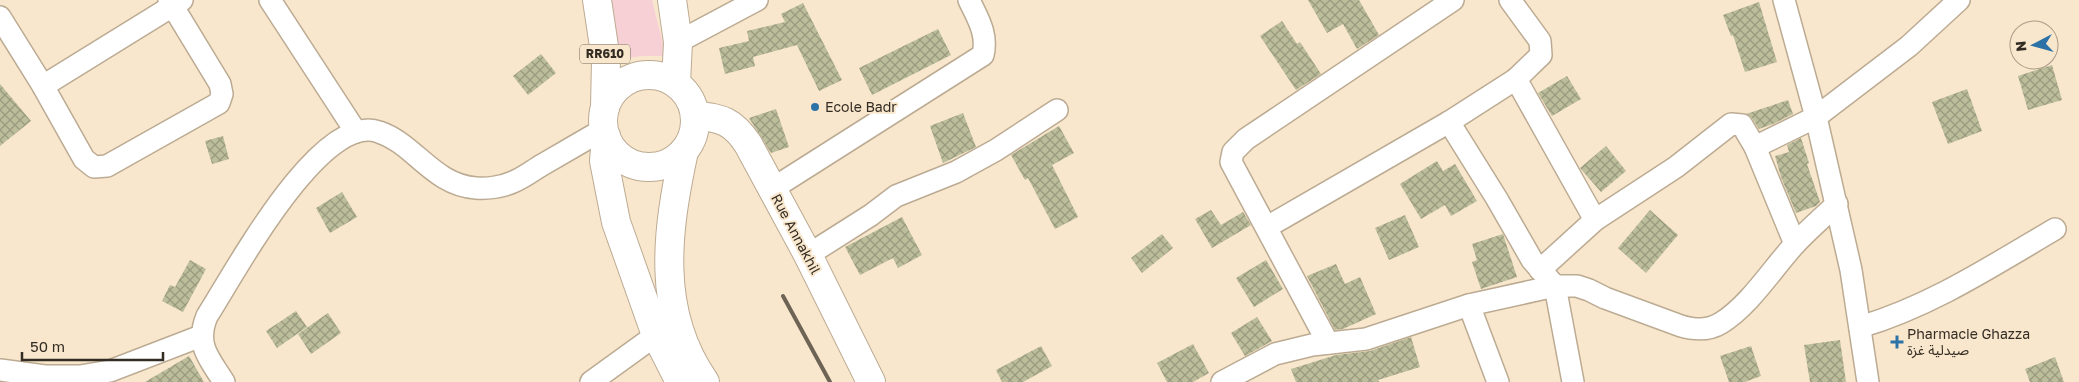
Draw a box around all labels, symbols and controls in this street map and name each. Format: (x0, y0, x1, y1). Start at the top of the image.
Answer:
north arrow (2009, 20, 2059, 70)
text: N (2012, 40, 2030, 53)
road number: RR610 (580, 44, 630, 64)
place label: Ecole Badr (825, 98, 897, 115)
marker: Ecole Badr (809, 101, 821, 113)
street label: Rue Annakhil (768, 191, 825, 277)
place label: Pharmacie Ghazza صيدلية غزة (1907, 325, 2030, 359)
scale bar (22, 330, 164, 362)
marker: Pharmacie Ghazza صيدلية غزة (1891, 336, 1903, 348)
text: 50 m (30, 337, 65, 355)

